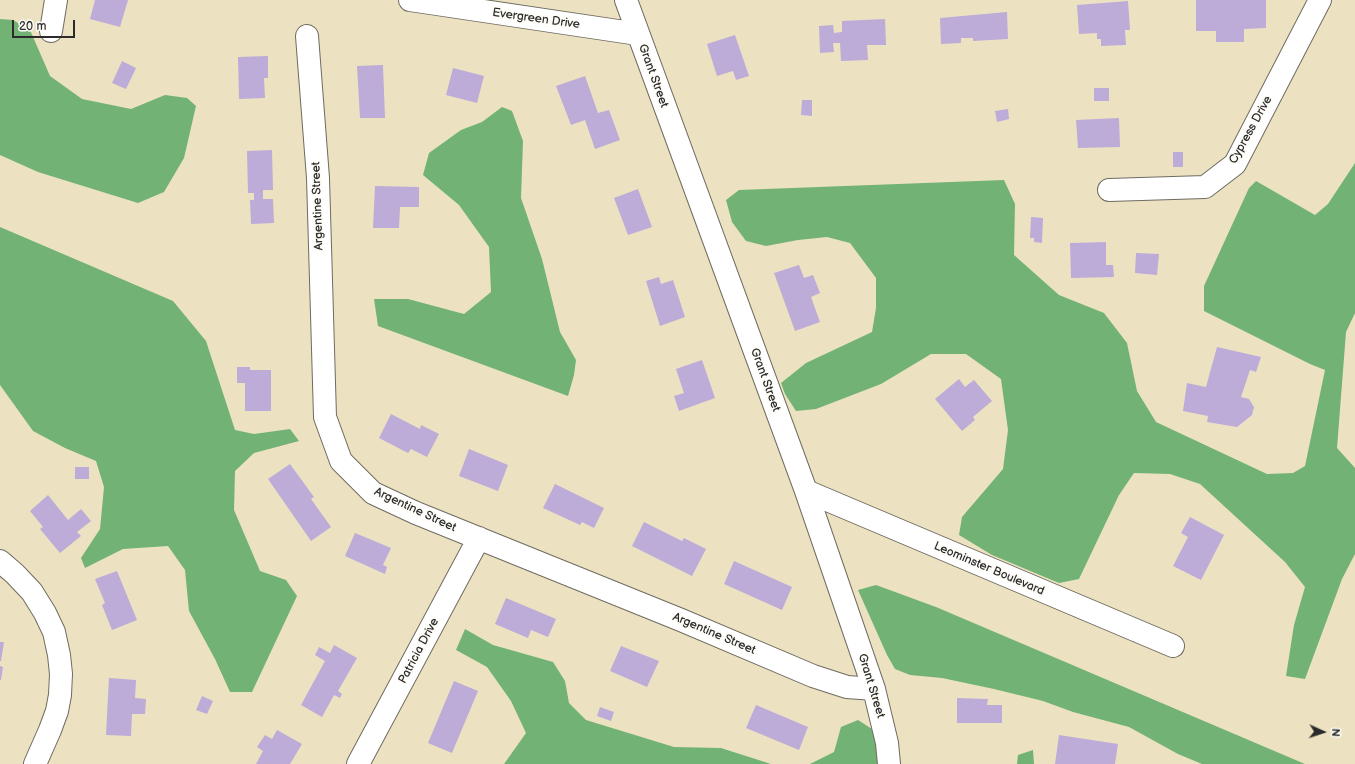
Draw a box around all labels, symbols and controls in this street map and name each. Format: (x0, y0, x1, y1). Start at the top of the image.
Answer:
street label: Evergreen Drive (491, 6, 581, 32)
scale bar (14, 12, 77, 38)
text: 20 m (19, 19, 46, 34)
street label: Grant Street (635, 42, 671, 110)
street label: Cypress Drive (1226, 94, 1276, 166)
street label: Argentine Street (309, 161, 327, 251)
street label: Grant Street (747, 346, 783, 414)
street label: Argentine Street (372, 485, 458, 535)
street label: Leominster Boulevard (932, 539, 1046, 599)
street label: Argentine Street (670, 610, 758, 658)
street label: Patricia Drive (396, 616, 442, 686)
street label: Grant Street (854, 652, 888, 720)
north arrow (1303, 712, 1343, 752)
text: N (1329, 728, 1342, 737)

